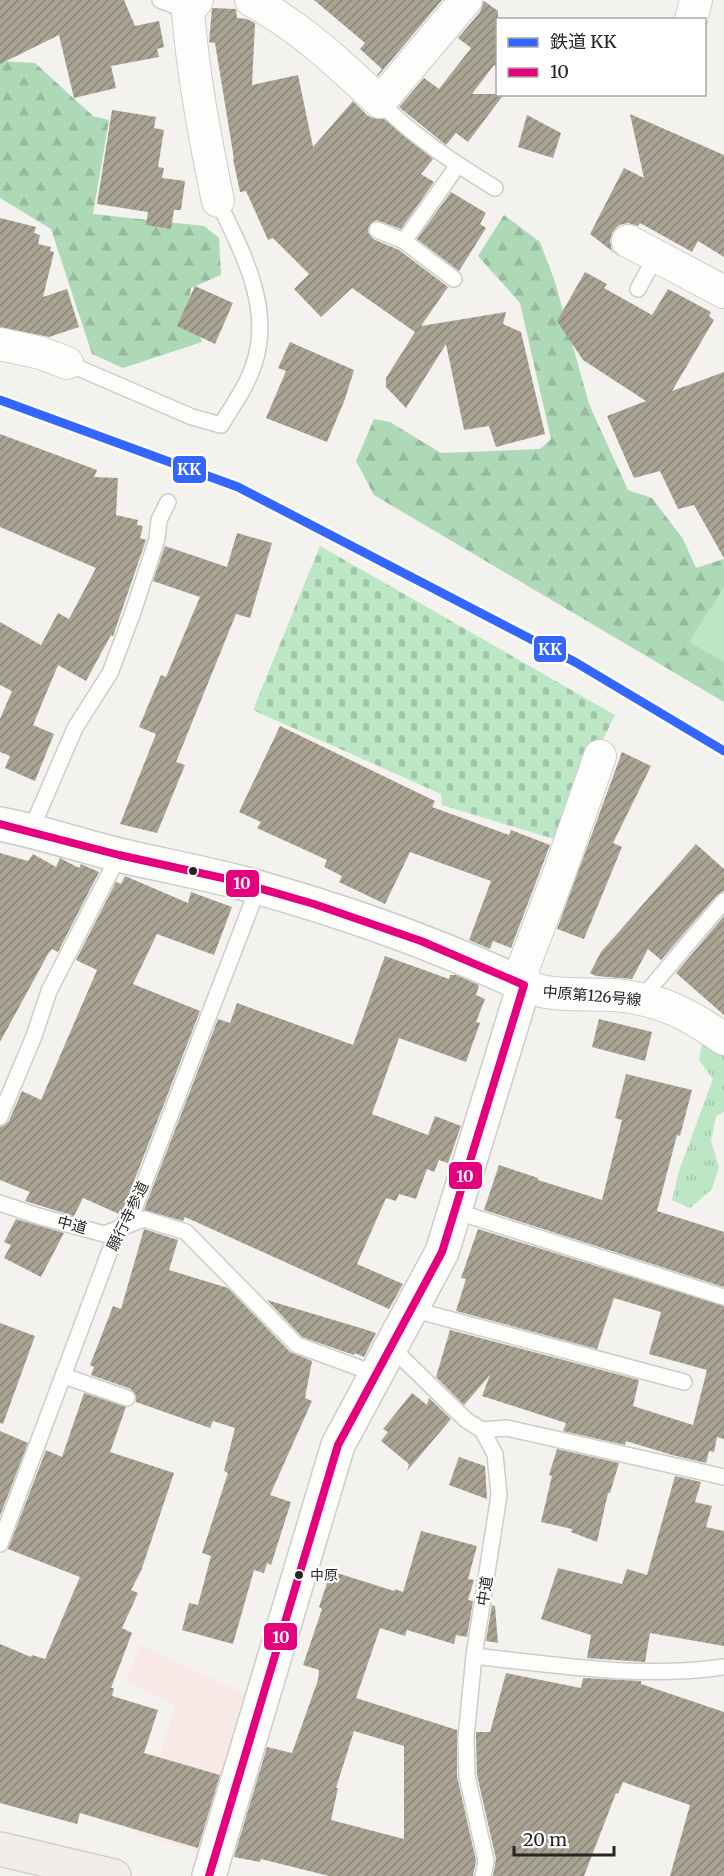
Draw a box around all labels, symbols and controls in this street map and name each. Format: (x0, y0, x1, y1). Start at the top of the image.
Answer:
legend (496, 18, 706, 96)
text: 鉄道 KK (550, 30, 616, 53)
text: 10 (550, 60, 569, 83)
line badge: KK (172, 455, 207, 484)
text: KK (177, 459, 201, 479)
line badge: KK (533, 635, 567, 663)
text: KK (538, 639, 562, 659)
unlabelled marker (187, 865, 199, 877)
line badge: 10 (225, 869, 260, 898)
text: 10 (233, 873, 251, 893)
street label: 中原第126号線 (542, 982, 642, 1009)
line badge: 10 (448, 1161, 483, 1190)
text: 10 (456, 1166, 474, 1186)
street label: 願行寺参道 (103, 1178, 153, 1254)
street label: 中道 (55, 1211, 89, 1238)
place label: 中原 (310, 1566, 338, 1584)
marker: 中原 (293, 1569, 305, 1581)
street label: 中道 (473, 1575, 496, 1607)
line badge: 10 (263, 1622, 298, 1651)
text: 10 (272, 1627, 290, 1647)
scale bar (514, 1819, 614, 1857)
text: 20 m (523, 1828, 567, 1851)

